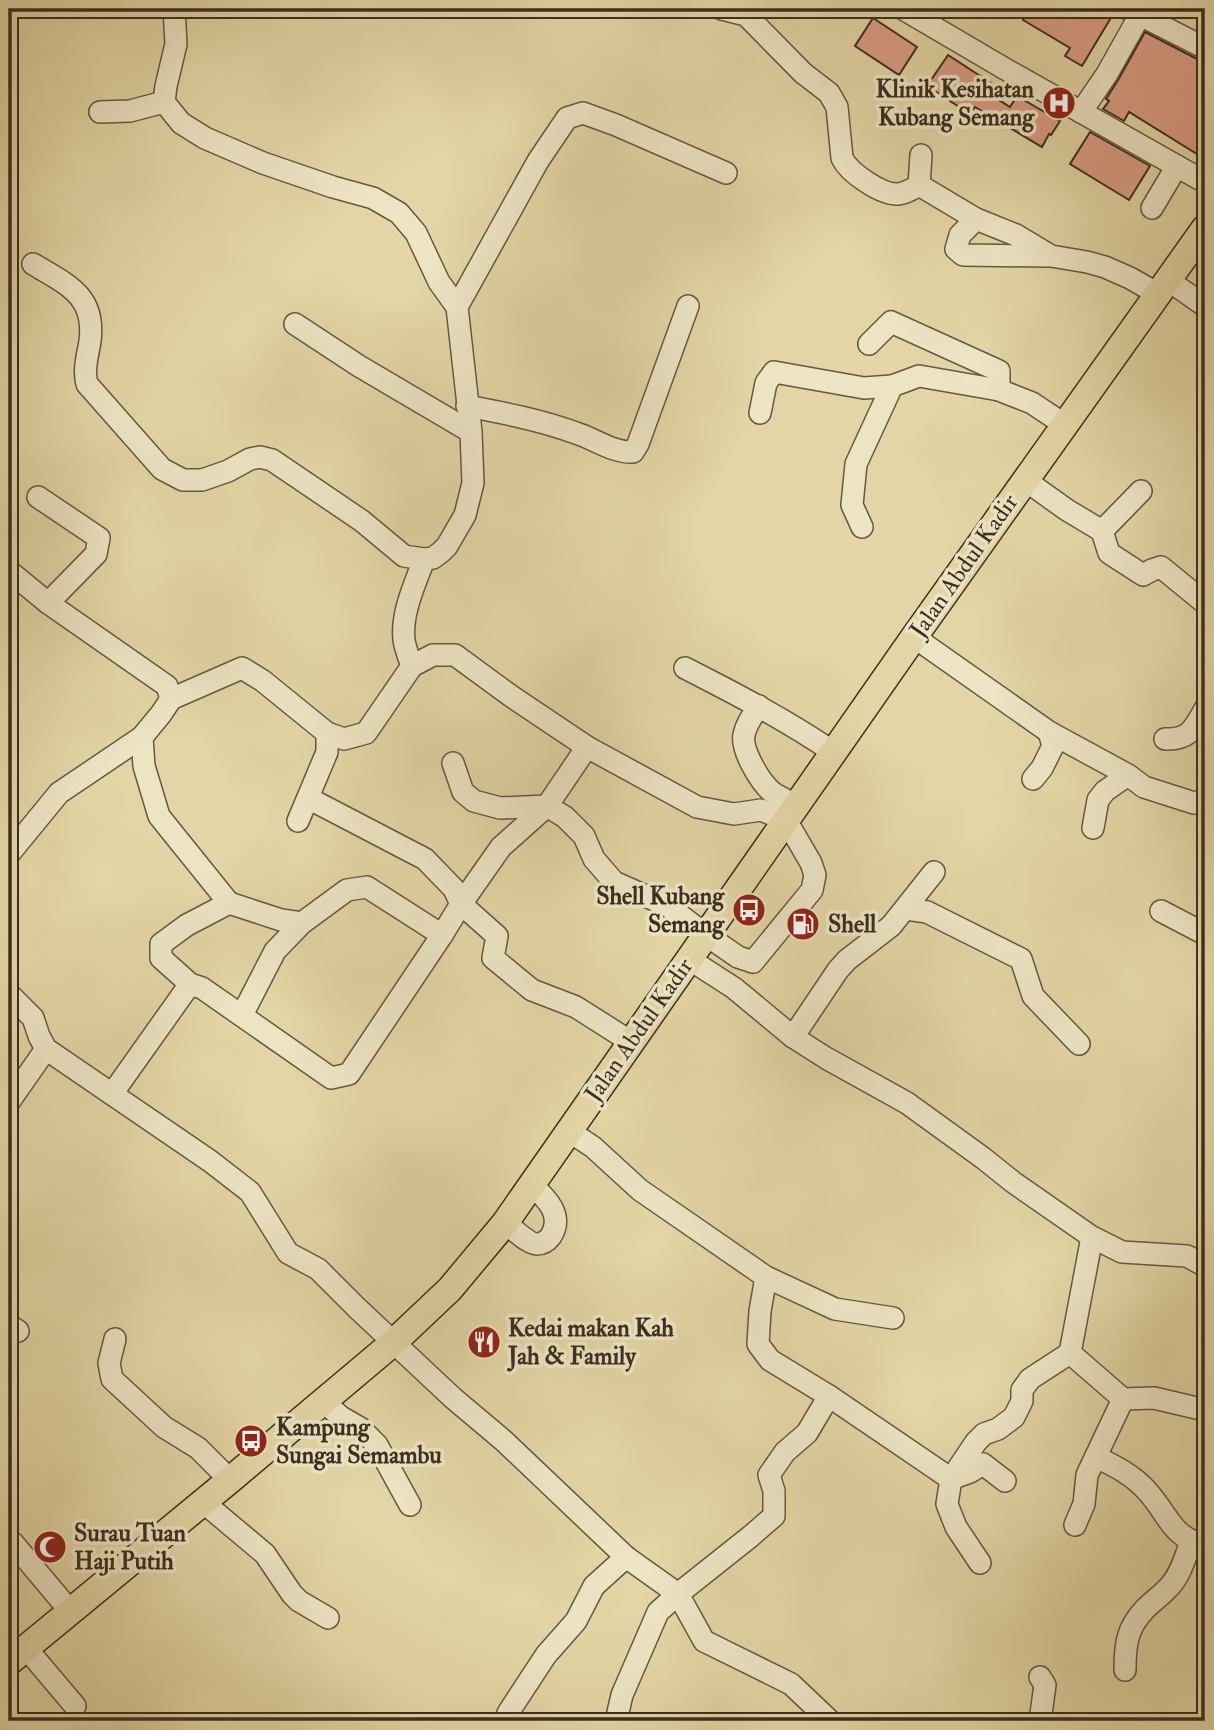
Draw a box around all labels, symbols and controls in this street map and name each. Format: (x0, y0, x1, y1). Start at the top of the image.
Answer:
place label: Klinik Kesihatan Kubang Semang (876, 74, 1035, 133)
hospital icon: Klinik Kesihatan Kubang Semang (1040, 84, 1078, 122)
street label: Jalan Abdul Kadir (902, 488, 1025, 645)
place label: Shell Kubang Semang (596, 881, 725, 940)
bus stop icon: Shell Kubang Semang (730, 891, 768, 929)
fuel station icon: Shell (784, 905, 822, 943)
place label: Shell (828, 909, 877, 940)
street label: Jalan Abdul Kadir (577, 952, 700, 1109)
place label: Kedai makan Kah Jah & Family (507, 1313, 674, 1372)
restaurant icon: Kedai makan Kah Jah & Family (465, 1323, 503, 1361)
place label: Kampung Sungai Semambu (276, 1412, 442, 1471)
bus stop icon: Kampung Sungai Semambu (232, 1422, 270, 1460)
place label: Surau Tuan Haji Putih (74, 1518, 187, 1577)
mosque icon: Surau Tuan Haji Putih (31, 1528, 69, 1566)

